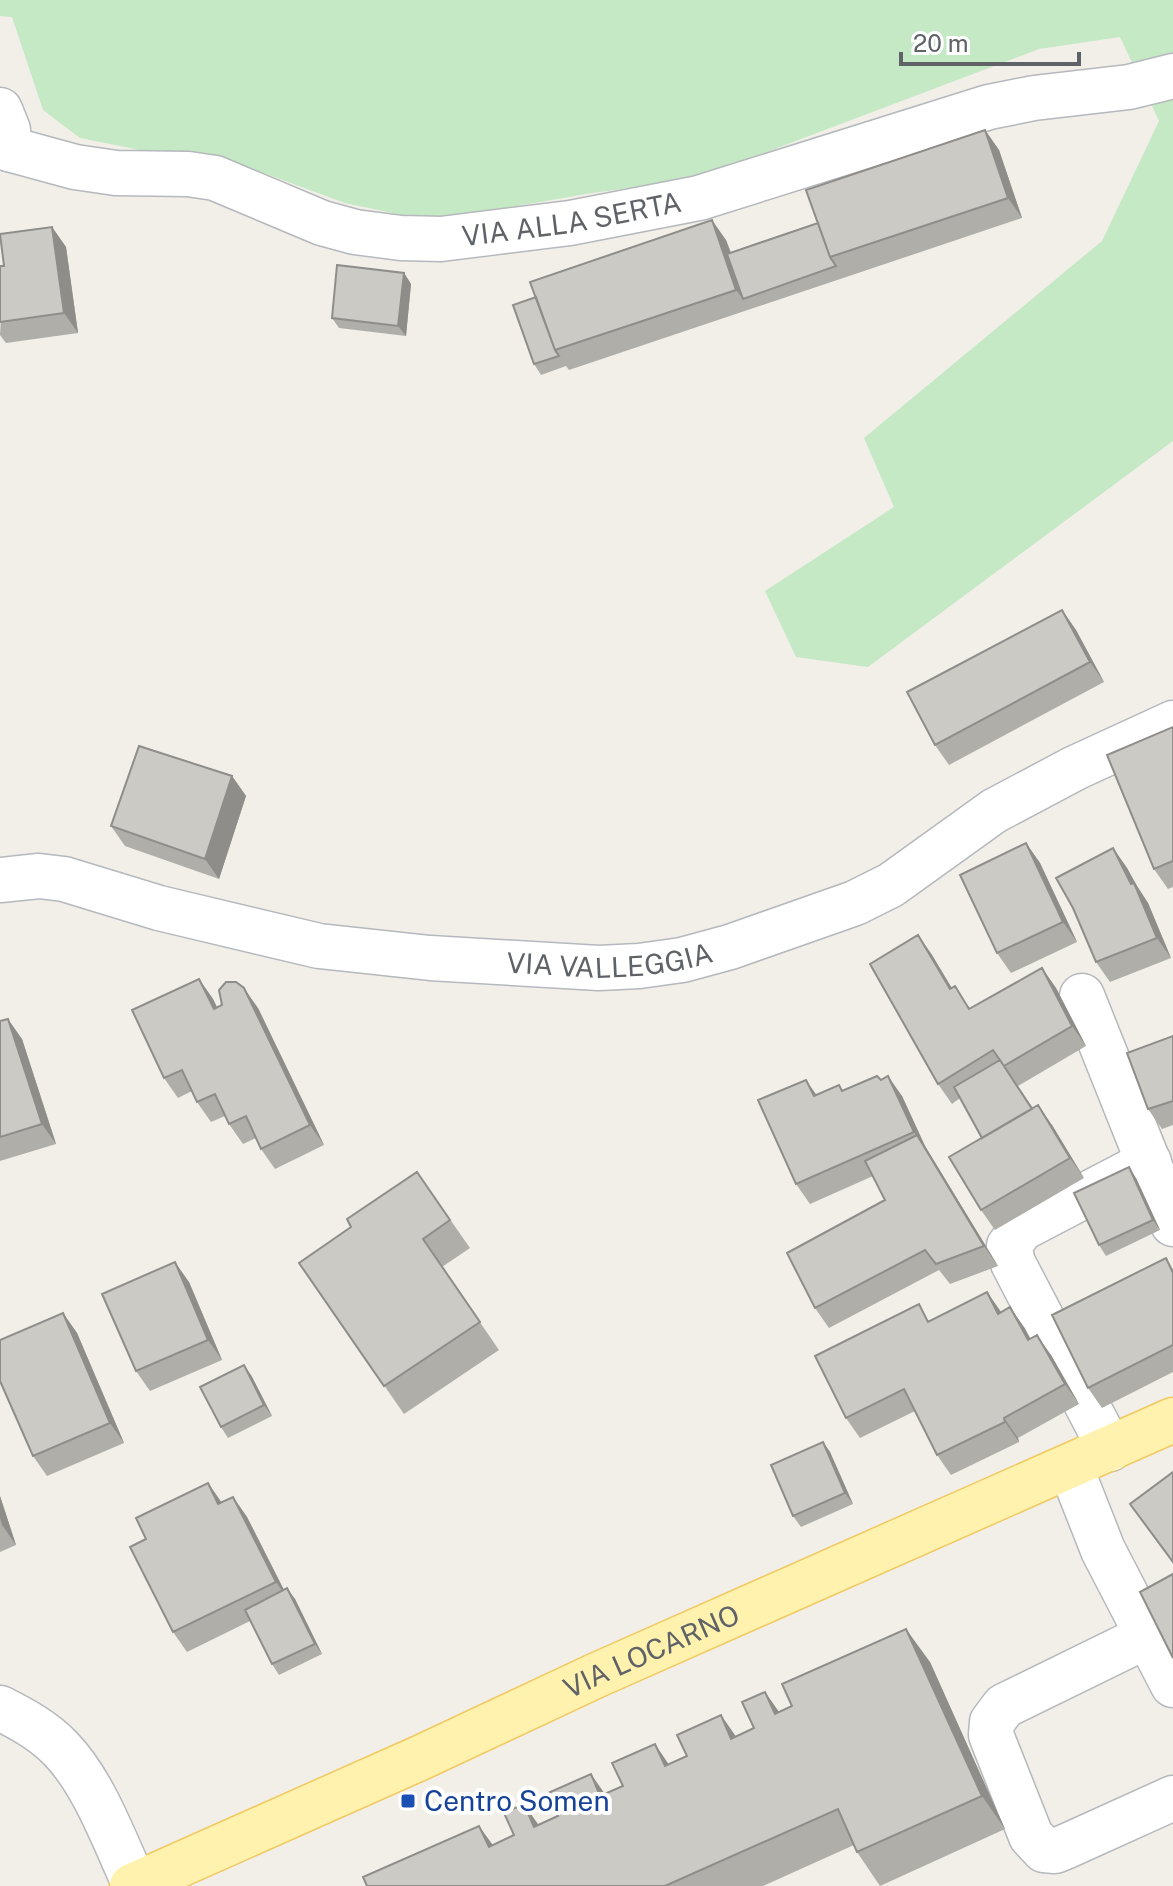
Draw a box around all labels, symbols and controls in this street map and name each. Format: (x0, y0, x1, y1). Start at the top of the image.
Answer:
scale bar (901, 16, 1079, 66)
text: 20 m (913, 29, 969, 57)
street label: VIA ALLA SERTA (460, 185, 684, 252)
street label: VIA VALLEGGIA (506, 936, 716, 984)
street label: VIA LOCARNO (558, 1597, 744, 1704)
place label: Centro Somen (424, 1784, 610, 1817)
marker: Centro Somen (399, 1792, 417, 1810)

